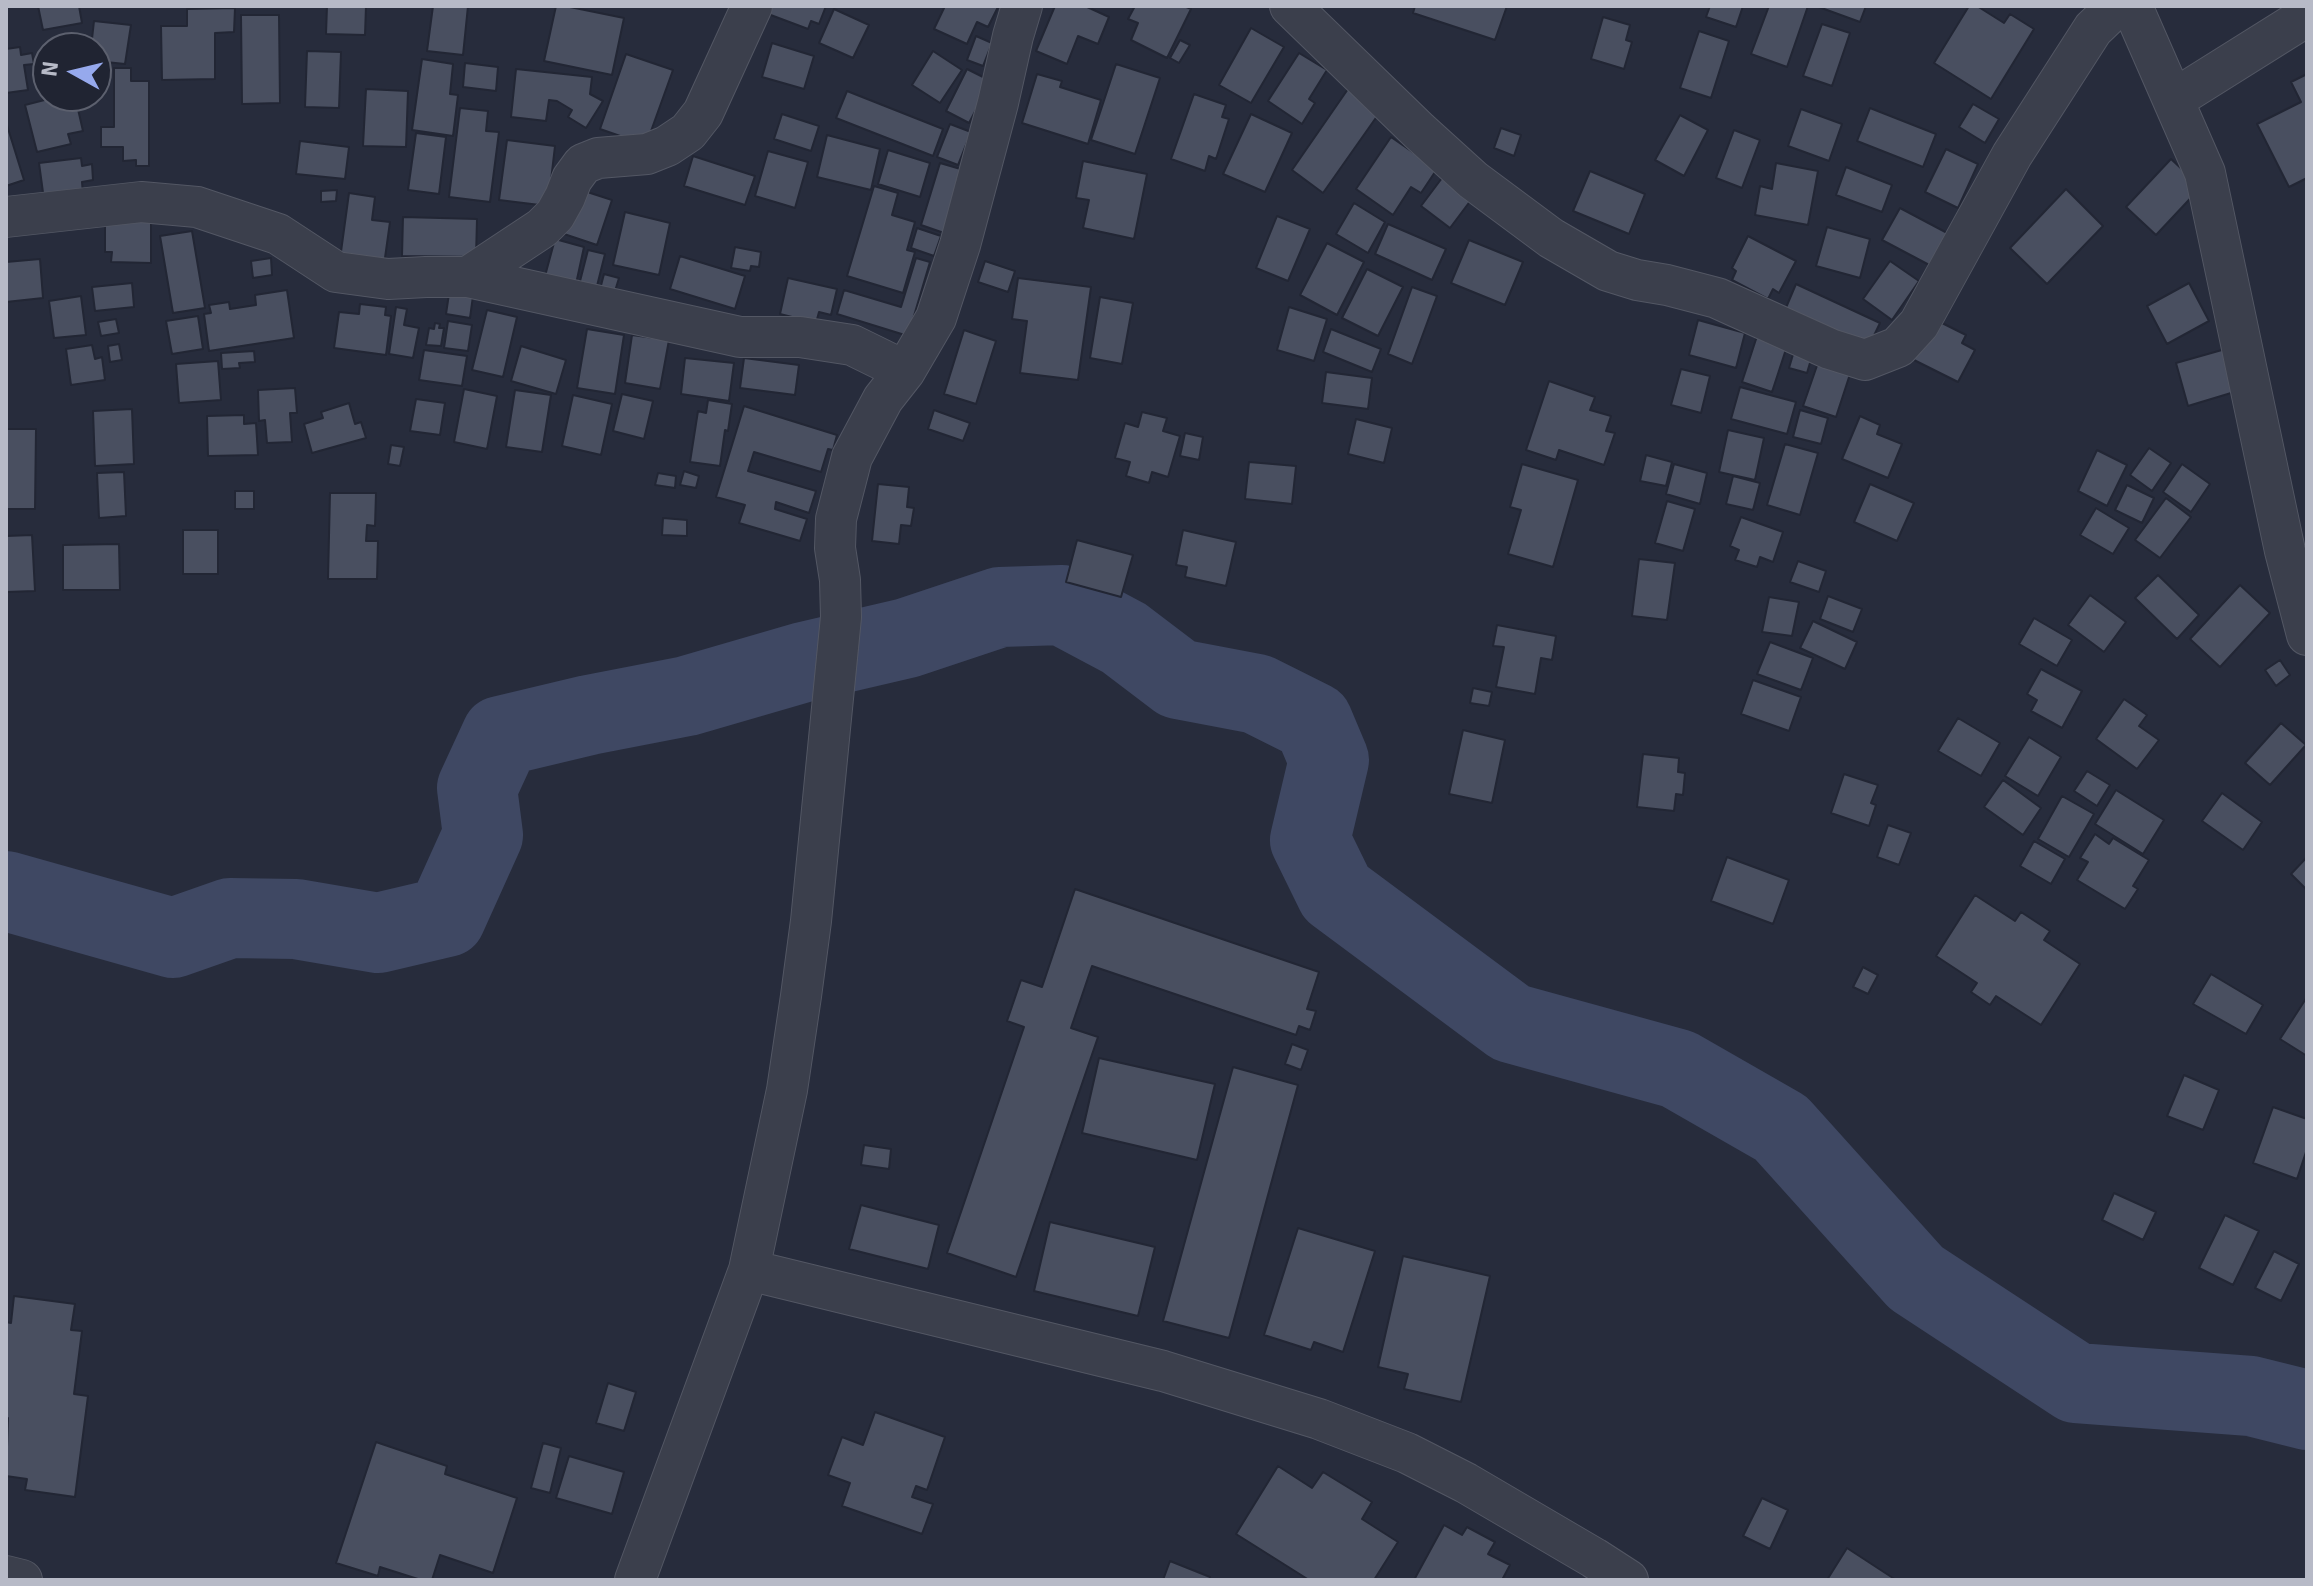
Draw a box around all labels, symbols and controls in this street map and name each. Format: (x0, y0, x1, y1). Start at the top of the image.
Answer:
north arrow (32, 32, 112, 112)
text: N (35, 59, 64, 78)

